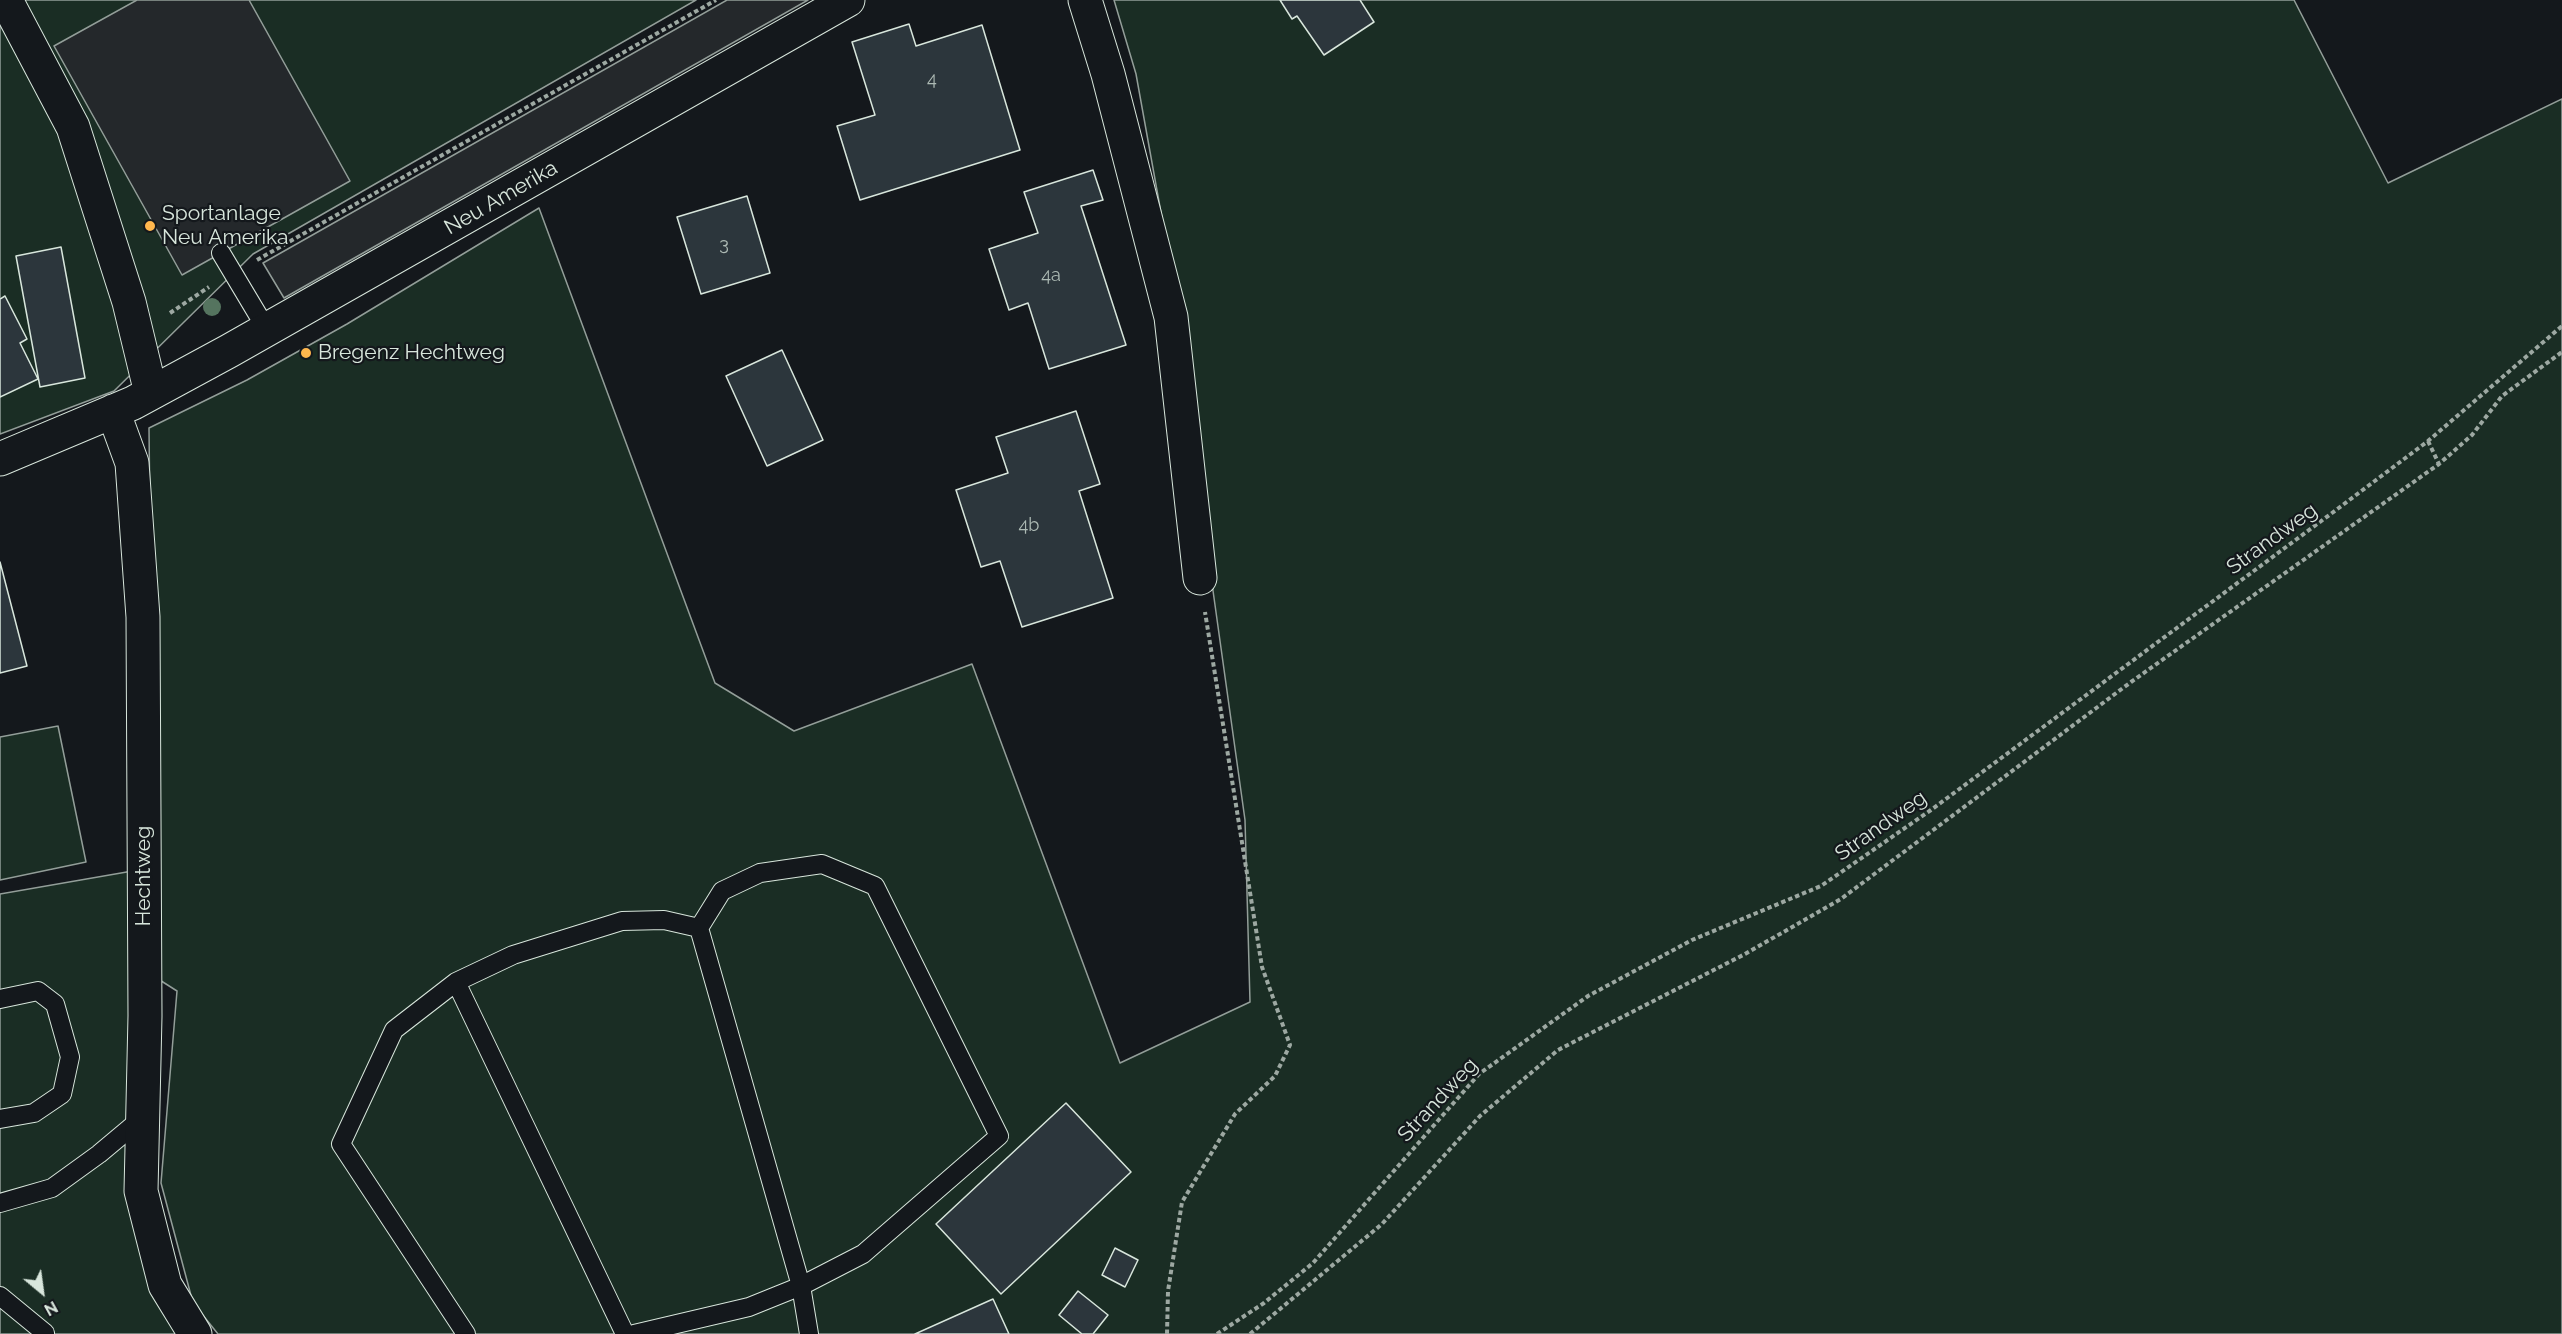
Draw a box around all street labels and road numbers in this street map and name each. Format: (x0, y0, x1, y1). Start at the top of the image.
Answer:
street label: Neu Amerika (440, 155, 562, 241)
street label: Strandweg (2222, 498, 2322, 580)
street label: Strandweg (1830, 785, 1932, 867)
street label: Hechtweg (131, 826, 157, 926)
street label: Strandweg (1393, 1053, 1483, 1147)

